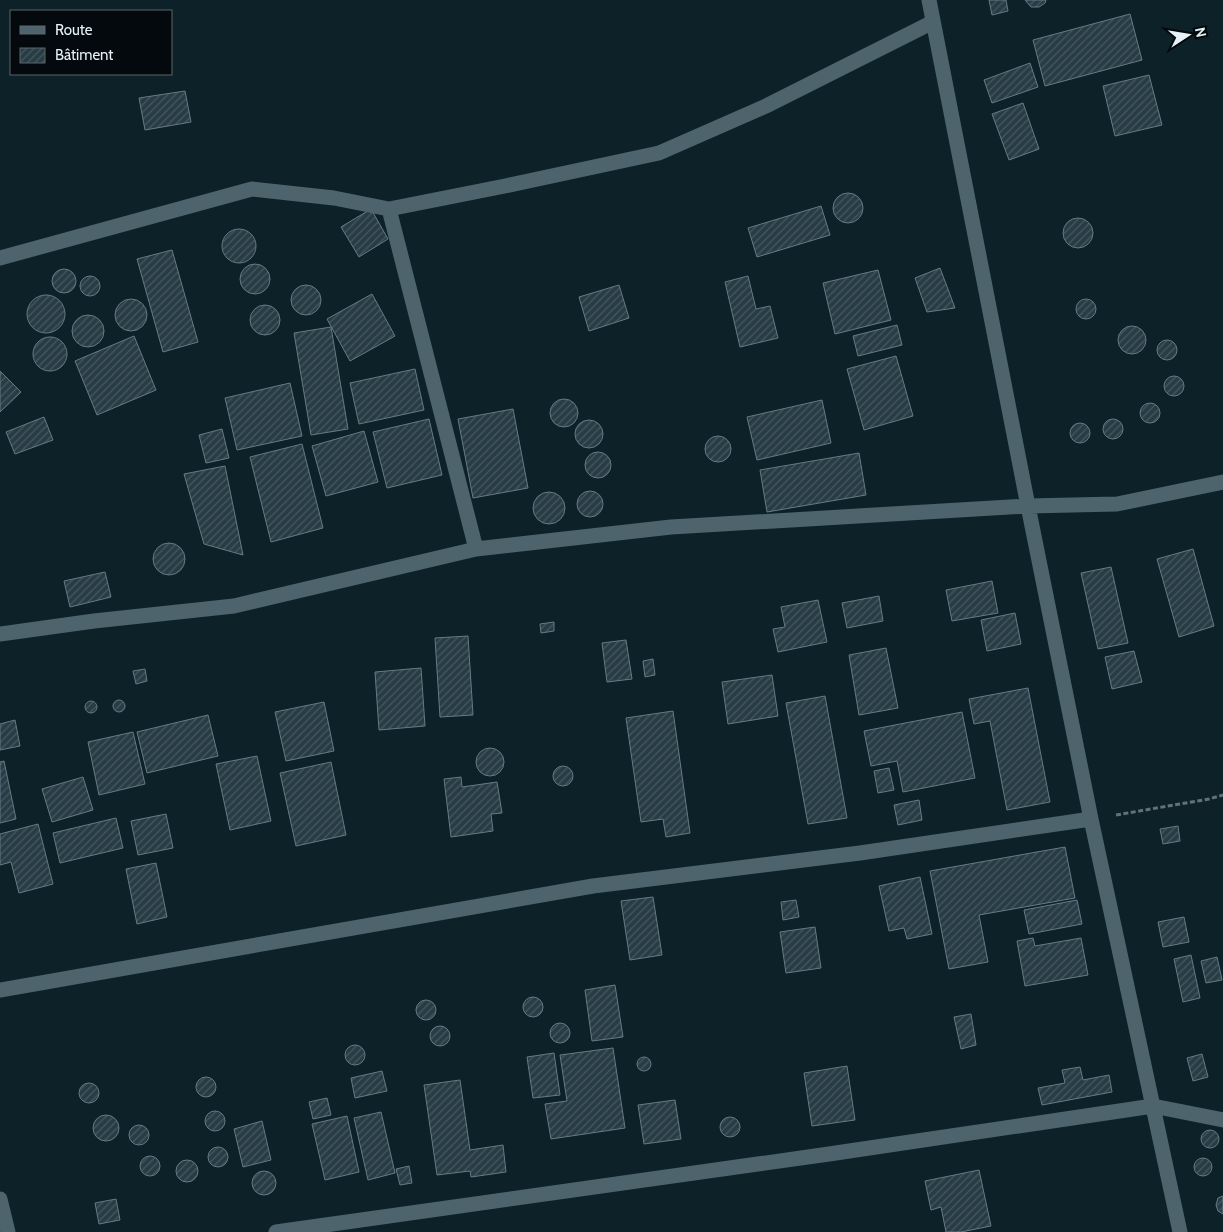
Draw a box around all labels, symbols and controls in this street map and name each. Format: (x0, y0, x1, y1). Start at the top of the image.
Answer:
legend (10, 10, 172, 75)
north arrow (1163, 10, 1213, 60)
text: Route (55, 21, 93, 39)
text: N (1191, 26, 1211, 39)
text: Bâtiment (55, 46, 113, 64)

